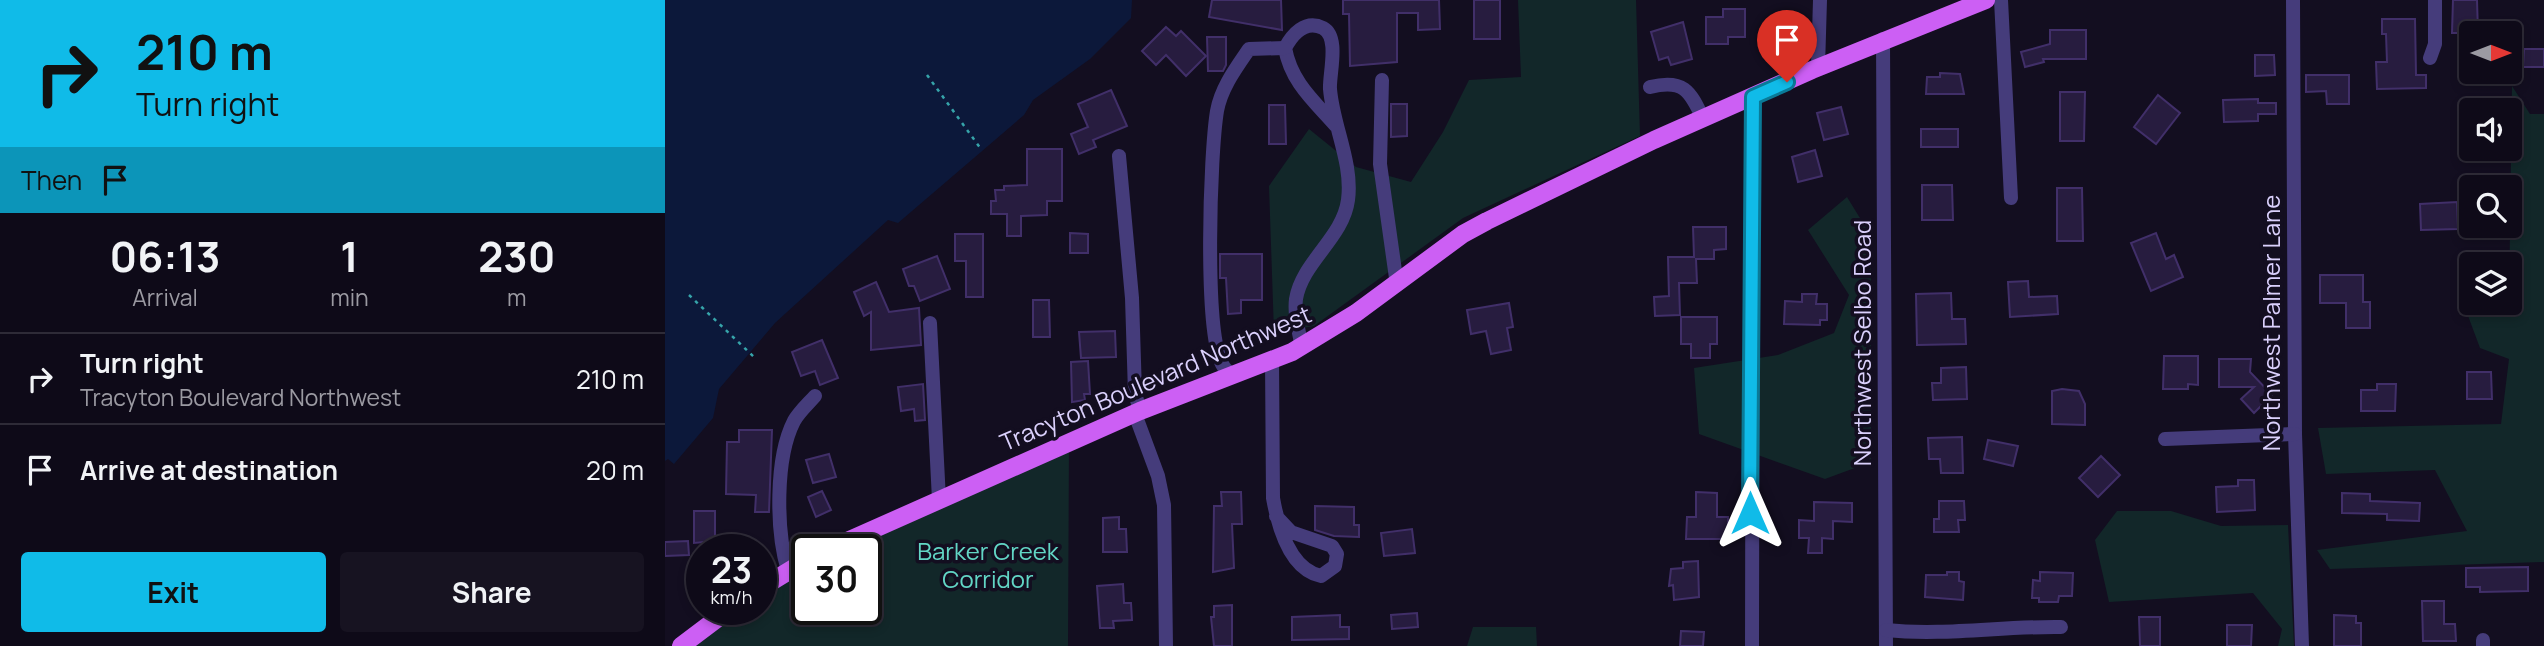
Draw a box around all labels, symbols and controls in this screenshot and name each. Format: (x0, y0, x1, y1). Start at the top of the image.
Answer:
pin (1757, 10, 1817, 82)
text: 210 m (136, 18, 273, 85)
icon: arrive (1768, 21, 1806, 59)
north arrow (2459, 21, 2522, 84)
map controls (2459, 21, 2522, 315)
icon: right (21, 28, 112, 119)
text: Turn right (136, 82, 279, 126)
button: sound (2459, 98, 2522, 161)
icon: arrive (96, 161, 134, 199)
text: Then (21, 162, 82, 198)
button: search (2459, 175, 2522, 238)
street label: Northwest Palmer Lane (2254, 195, 2287, 451)
street label: Northwest Selbo Road (1845, 220, 1878, 466)
text: 06:13 (110, 227, 221, 285)
text: 1 (340, 227, 359, 285)
text: 230 (478, 227, 555, 285)
button: layers (2459, 252, 2522, 315)
text: Arrival (132, 281, 198, 313)
text: min (330, 281, 369, 313)
text: m (507, 281, 527, 313)
street label: Tracyton Boulevard Northwest (995, 297, 1316, 458)
text: Turn right (80, 345, 204, 381)
icon: right (21, 360, 59, 398)
text: 210 m (576, 361, 644, 397)
text: Tracyton Boulevard Northwest (80, 381, 401, 413)
icon: arrive (21, 451, 59, 489)
text: Arrive at destination (80, 452, 338, 488)
text: 20 m (586, 452, 644, 488)
position arrow (1713, 476, 1787, 550)
speed limit sign: 30 (791, 534, 882, 625)
park label: Barker Creek Corridor (917, 534, 1060, 595)
text: 23 (711, 546, 752, 594)
button: Exit (21, 552, 326, 632)
button: Share (340, 552, 644, 632)
text: km/h (711, 585, 752, 609)

